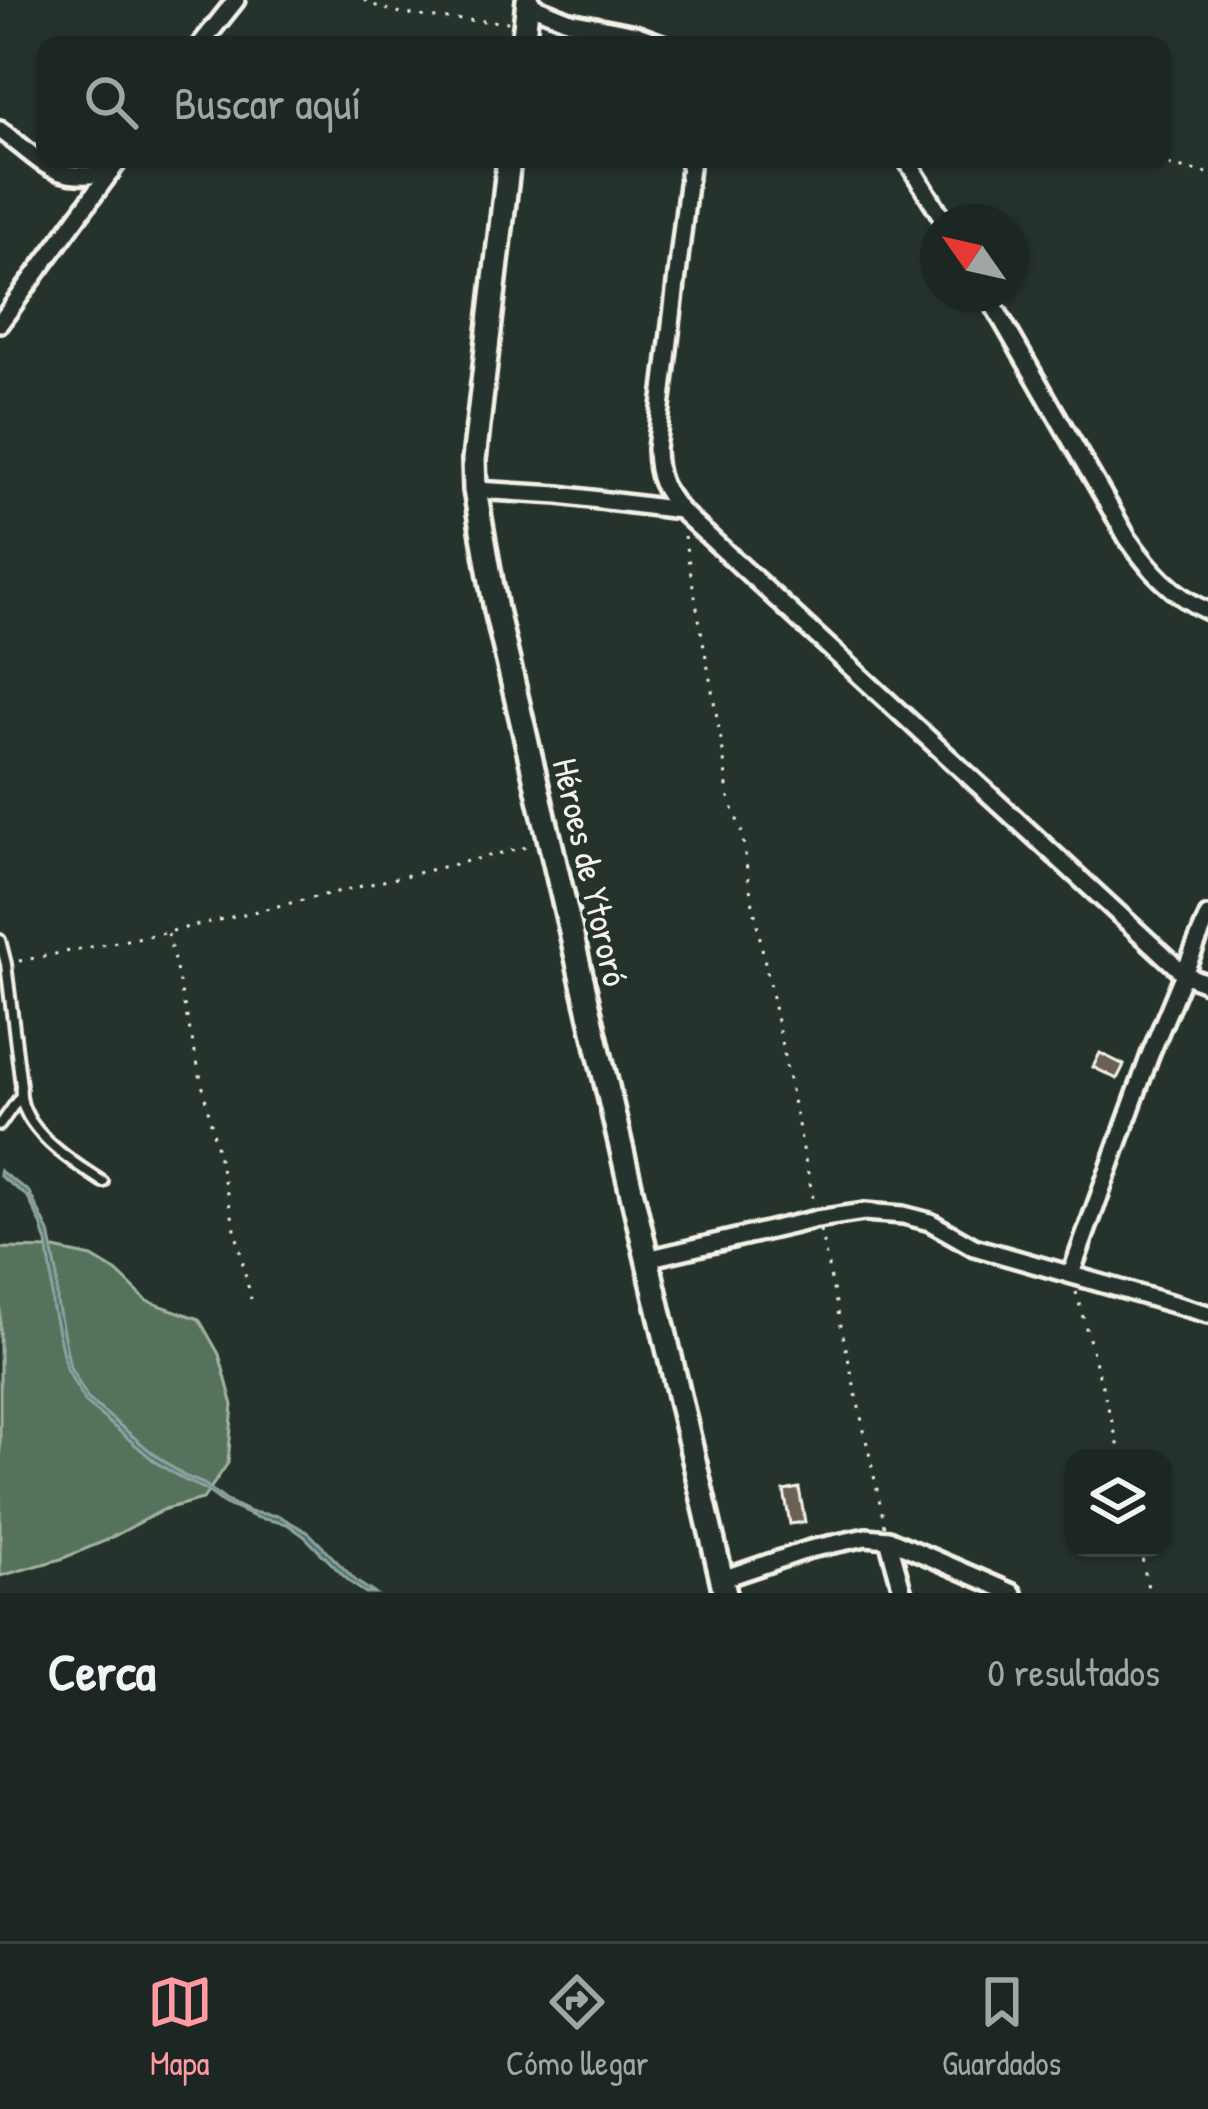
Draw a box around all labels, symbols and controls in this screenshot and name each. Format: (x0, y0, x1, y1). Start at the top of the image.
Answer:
search box (36, 36, 1172, 168)
icon: search (78, 69, 144, 135)
text: Buscar aquí (174, 72, 361, 133)
north arrow (920, 204, 1028, 312)
street label: Héroes de Ytororó (541, 753, 641, 991)
map controls (1064, 1449, 1172, 1557)
button: layers (1064, 1449, 1172, 1557)
text: Cerca (48, 1637, 156, 1706)
text: 0 resultados (987, 1645, 1160, 1698)
tab: Mapa (147, 1969, 213, 2085)
tab: Cómo llegar (506, 1969, 649, 2085)
tab: Guardados (942, 1969, 1061, 2085)

